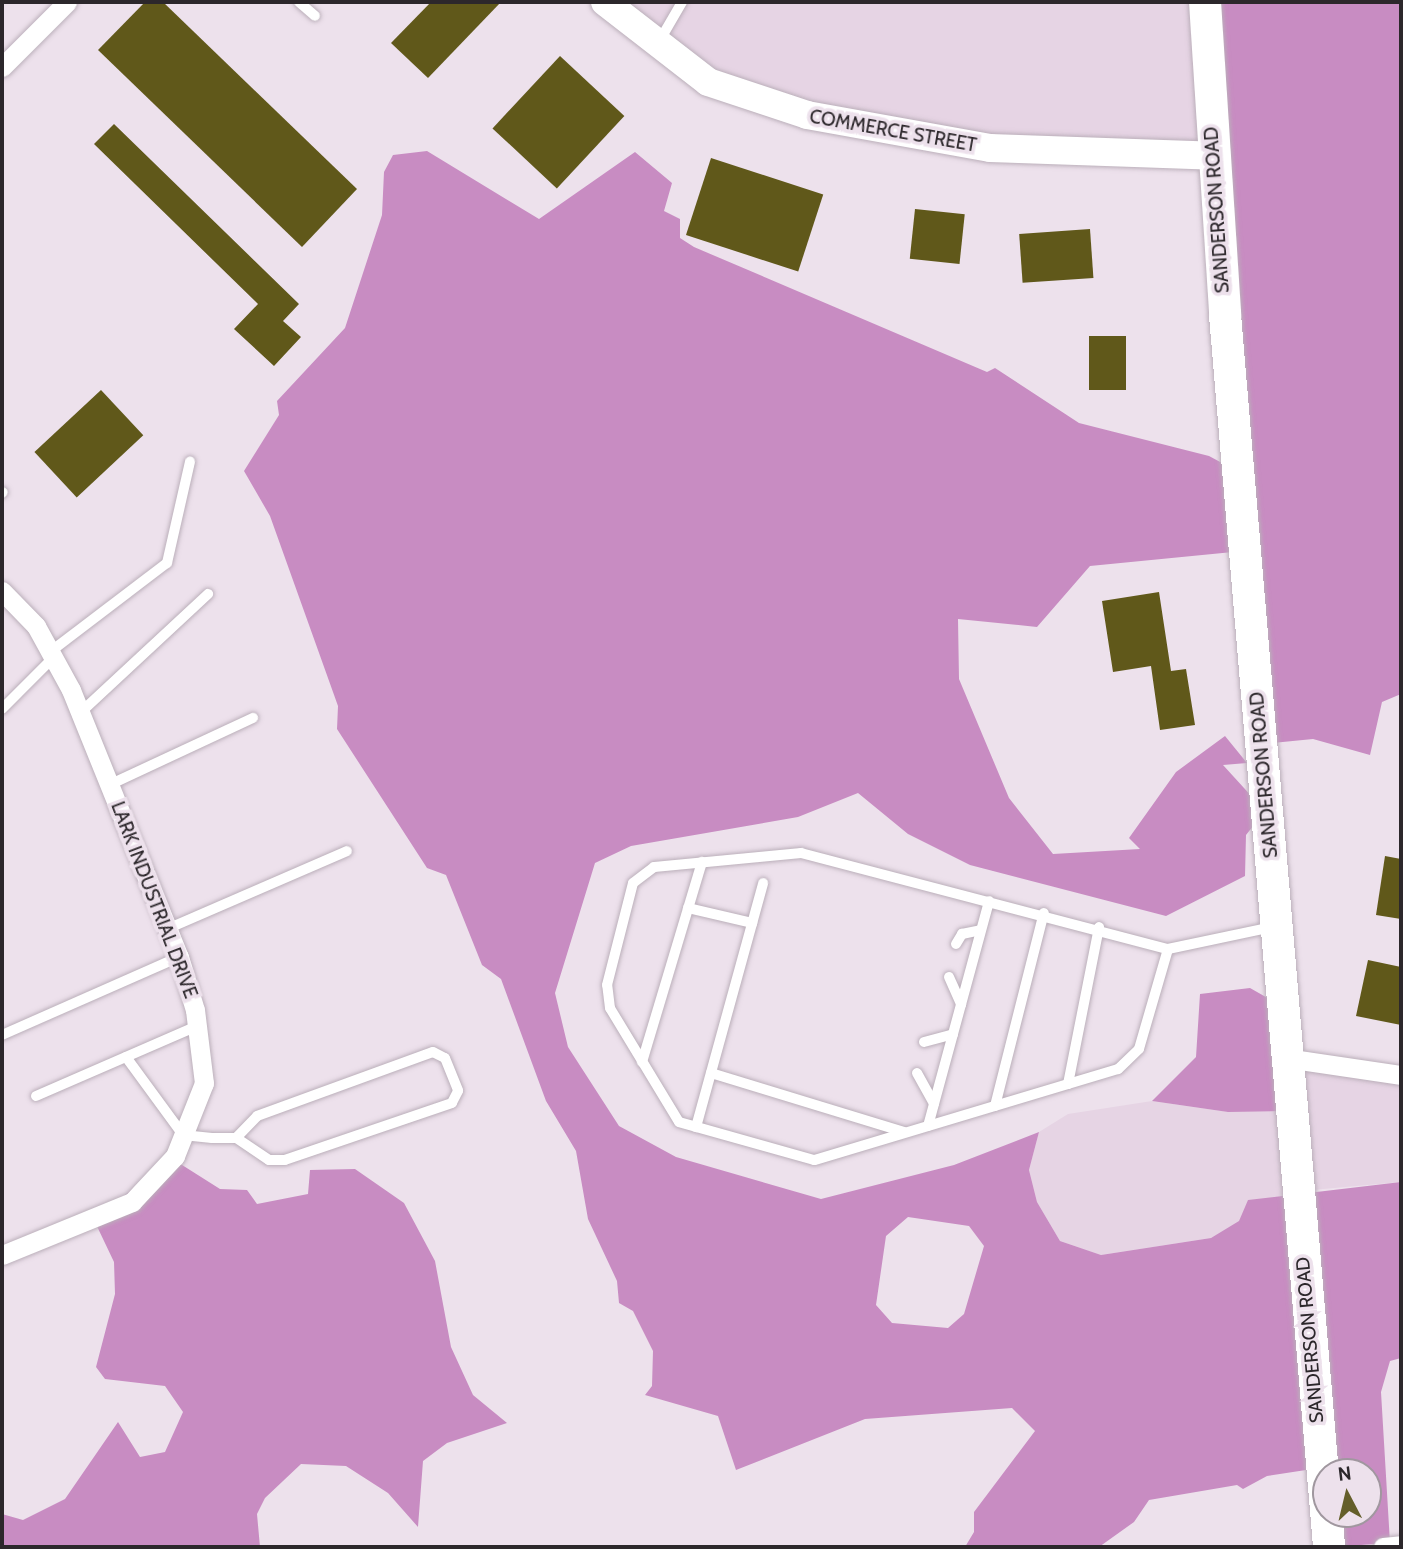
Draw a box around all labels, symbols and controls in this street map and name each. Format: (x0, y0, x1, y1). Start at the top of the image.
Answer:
street label: COMMERCE STREET (808, 105, 978, 157)
street label: SANDERSON ROAD (1200, 126, 1234, 294)
street label: SANDERSON ROAD (1245, 691, 1283, 859)
street label: LARK INDUSTRIAL DRIVE (106, 798, 202, 1002)
street label: SANDERSON ROAD (1291, 1256, 1329, 1424)
north arrow (1312, 1458, 1382, 1528)
text: N (1337, 1461, 1353, 1486)

